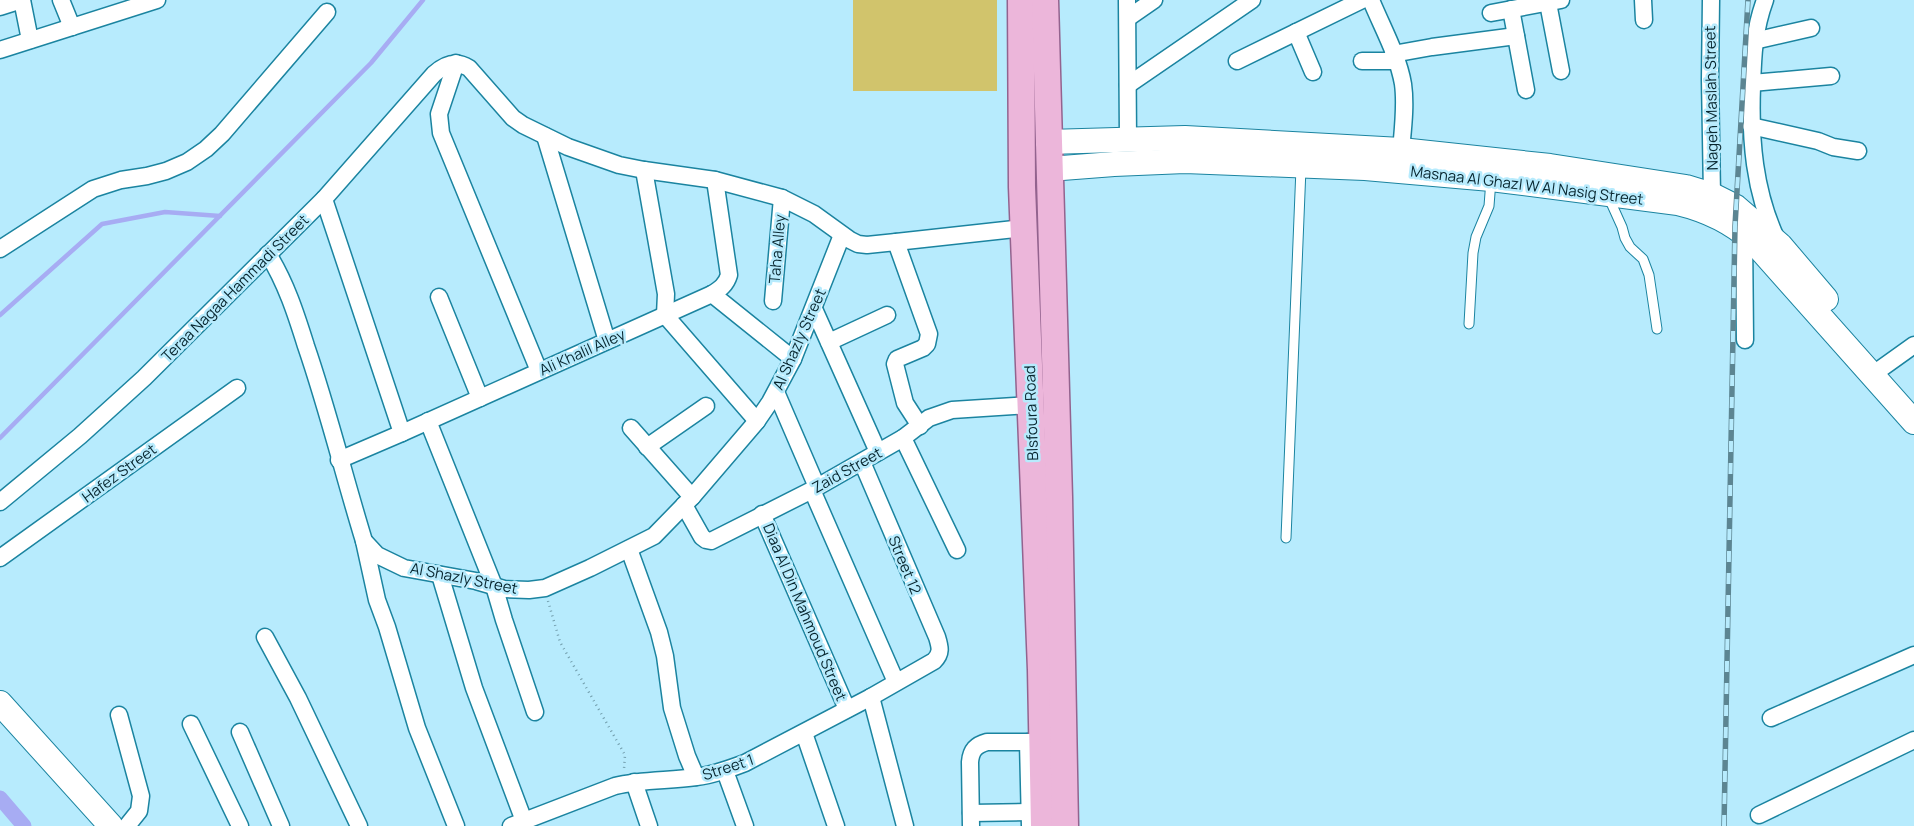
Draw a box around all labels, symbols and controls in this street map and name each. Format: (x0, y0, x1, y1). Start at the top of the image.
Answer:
street label: Nageh Maslah Street (1699, 25, 1723, 171)
street label: Masnaa Al Ghazl W Al Nasig Street (1409, 160, 1645, 210)
street label: Teraa Nagaa Hammadi Street (157, 210, 313, 366)
street label: Taha Alley (764, 213, 790, 285)
street label: Al Shazly Street (767, 285, 831, 393)
street label: Ali Khalil Alley (536, 324, 628, 380)
street label: Blsfoura Road (1019, 365, 1043, 461)
street label: Hafez Street (77, 439, 161, 507)
street label: Zaid Street (808, 442, 886, 498)
street label: Diaa Al Din Mahmoud Street (758, 520, 852, 704)
street label: Street 12 (883, 533, 927, 597)
street label: Al Shazly Street (409, 557, 519, 599)
street label: Street 1 (700, 749, 756, 785)

